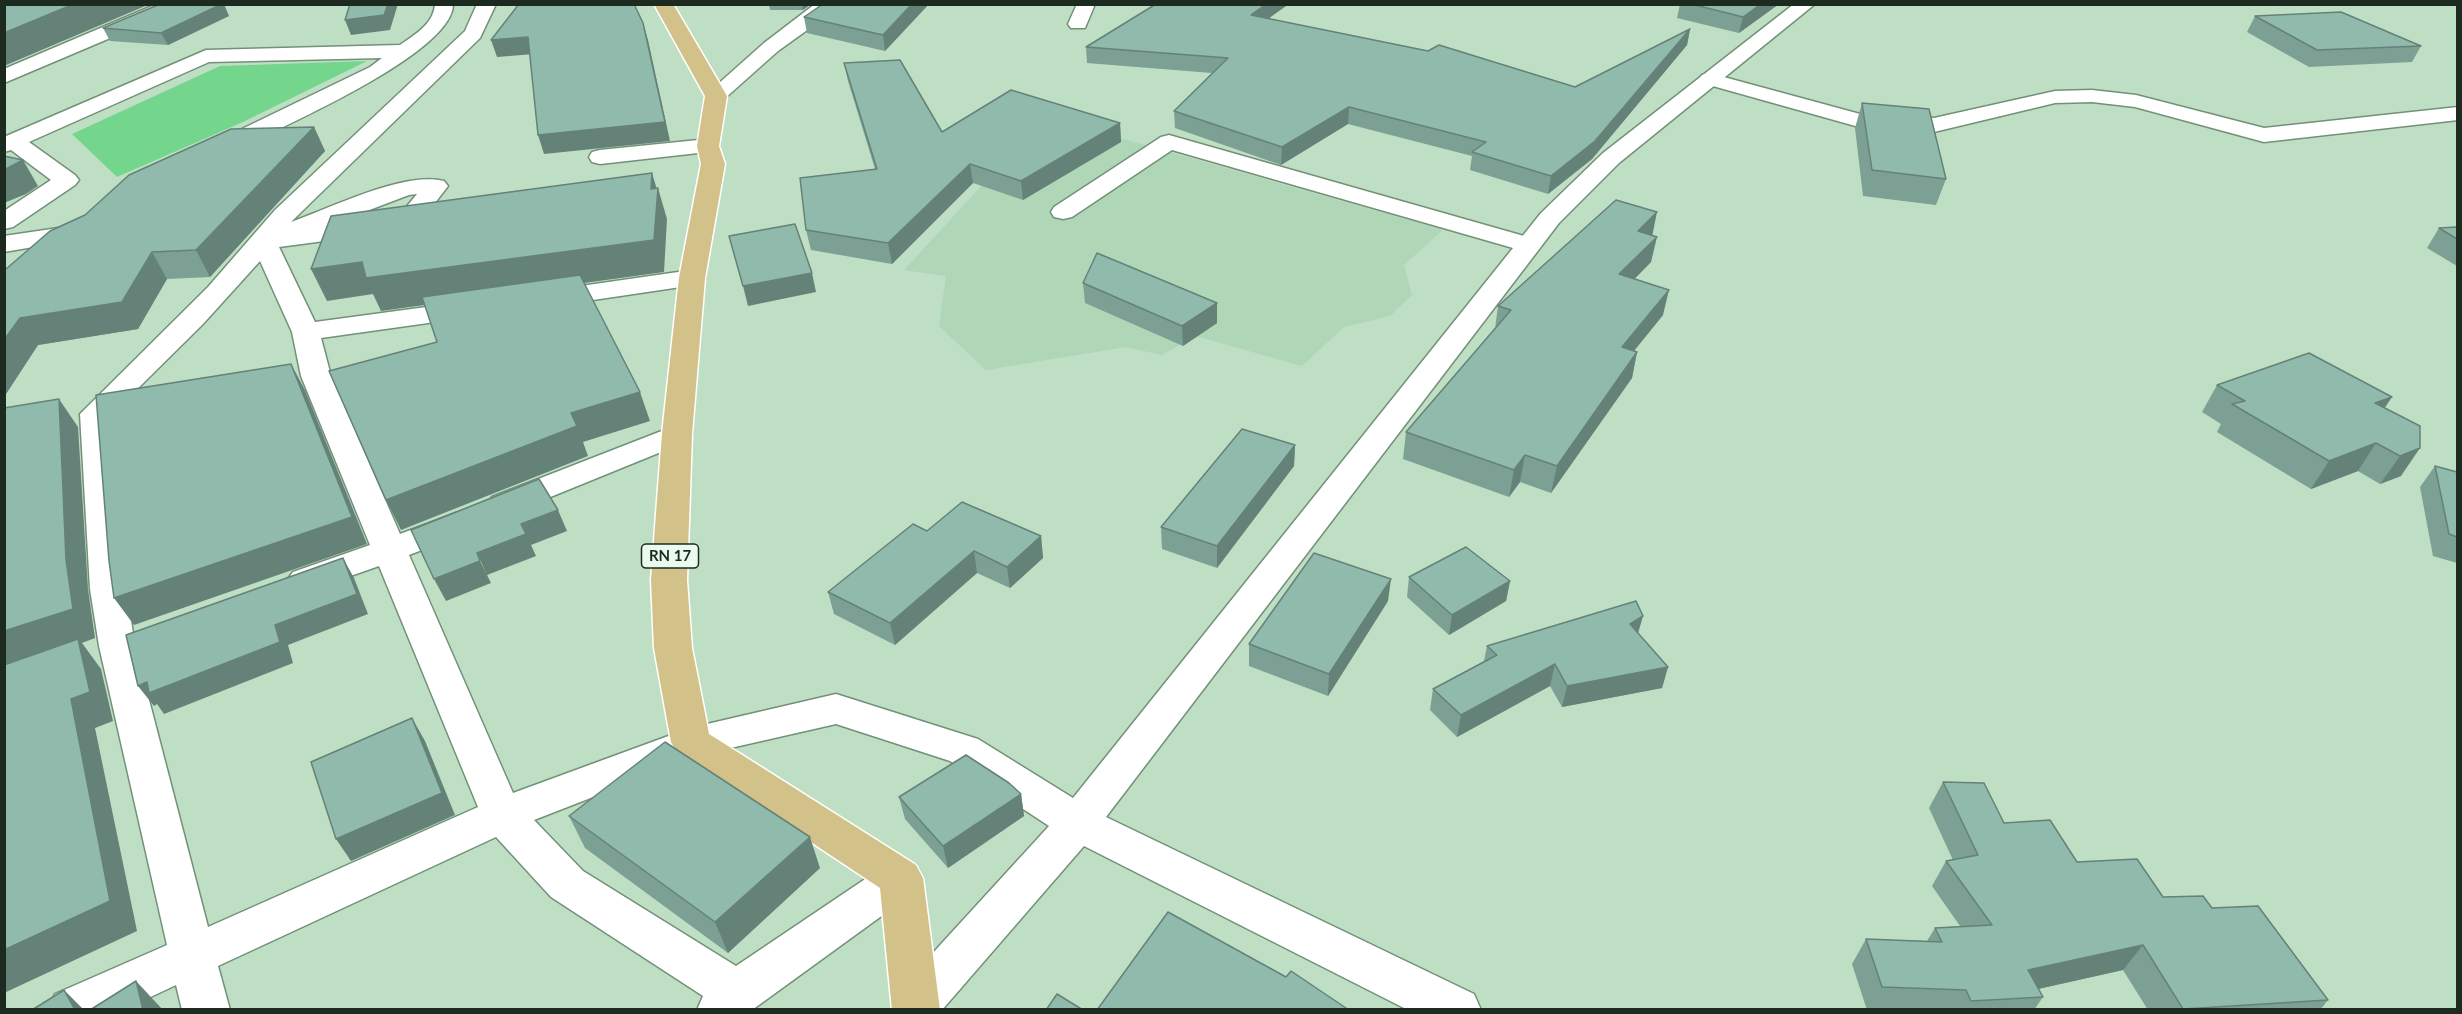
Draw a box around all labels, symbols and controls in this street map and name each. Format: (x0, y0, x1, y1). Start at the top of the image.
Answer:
road number: RN 17 (642, 544, 698, 568)

